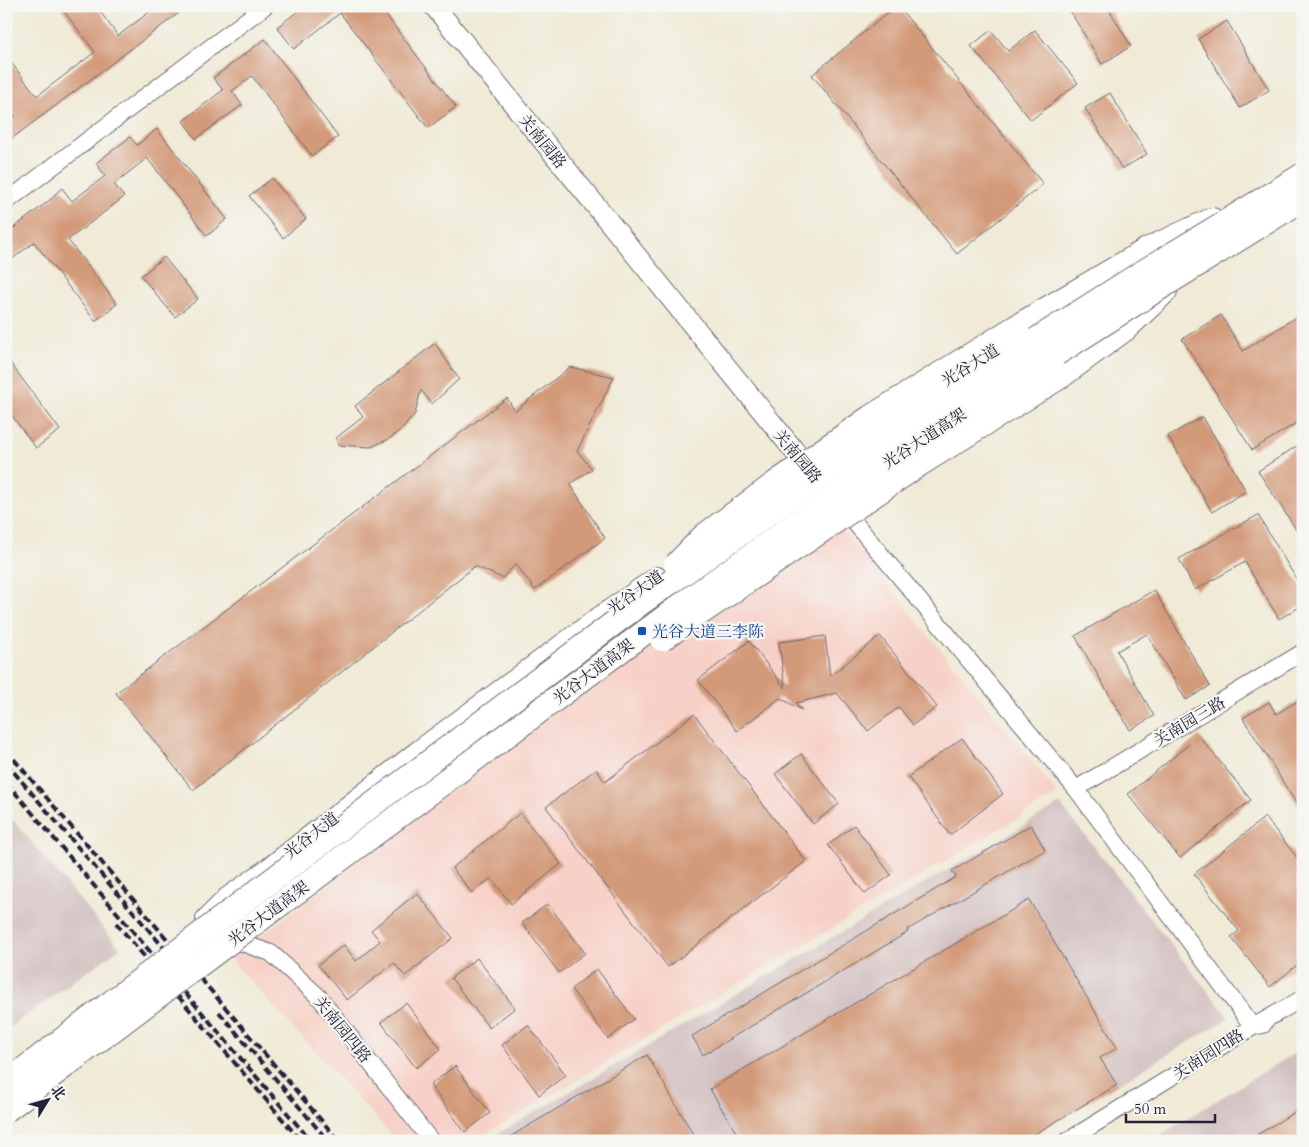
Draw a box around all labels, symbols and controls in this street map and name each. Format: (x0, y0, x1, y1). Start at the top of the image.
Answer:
street label: 关南园路 (514, 110, 571, 173)
street label: 光谷大道 (938, 340, 1004, 392)
street label: 光谷大道高架 (878, 403, 971, 474)
street label: 关南园路 (768, 425, 826, 488)
street label: 光谷大道 (603, 565, 668, 620)
place label: 光谷大道三李陈 (652, 621, 764, 643)
marker: 光谷大道三李陈 (636, 625, 648, 637)
street label: 光谷大道高架 (549, 634, 639, 709)
street label: 关南园三路 (1150, 692, 1229, 752)
street label: 光谷大道 (280, 807, 344, 864)
street label: 光谷大道高架 (224, 876, 314, 951)
street label: 关南园四路 (308, 992, 376, 1068)
street label: 关南园四路 (1169, 1024, 1248, 1085)
north arrow (22, 1074, 72, 1124)
text: 北 (46, 1081, 70, 1104)
scale bar (1126, 1092, 1215, 1124)
text: 50 m (1134, 1099, 1166, 1119)

